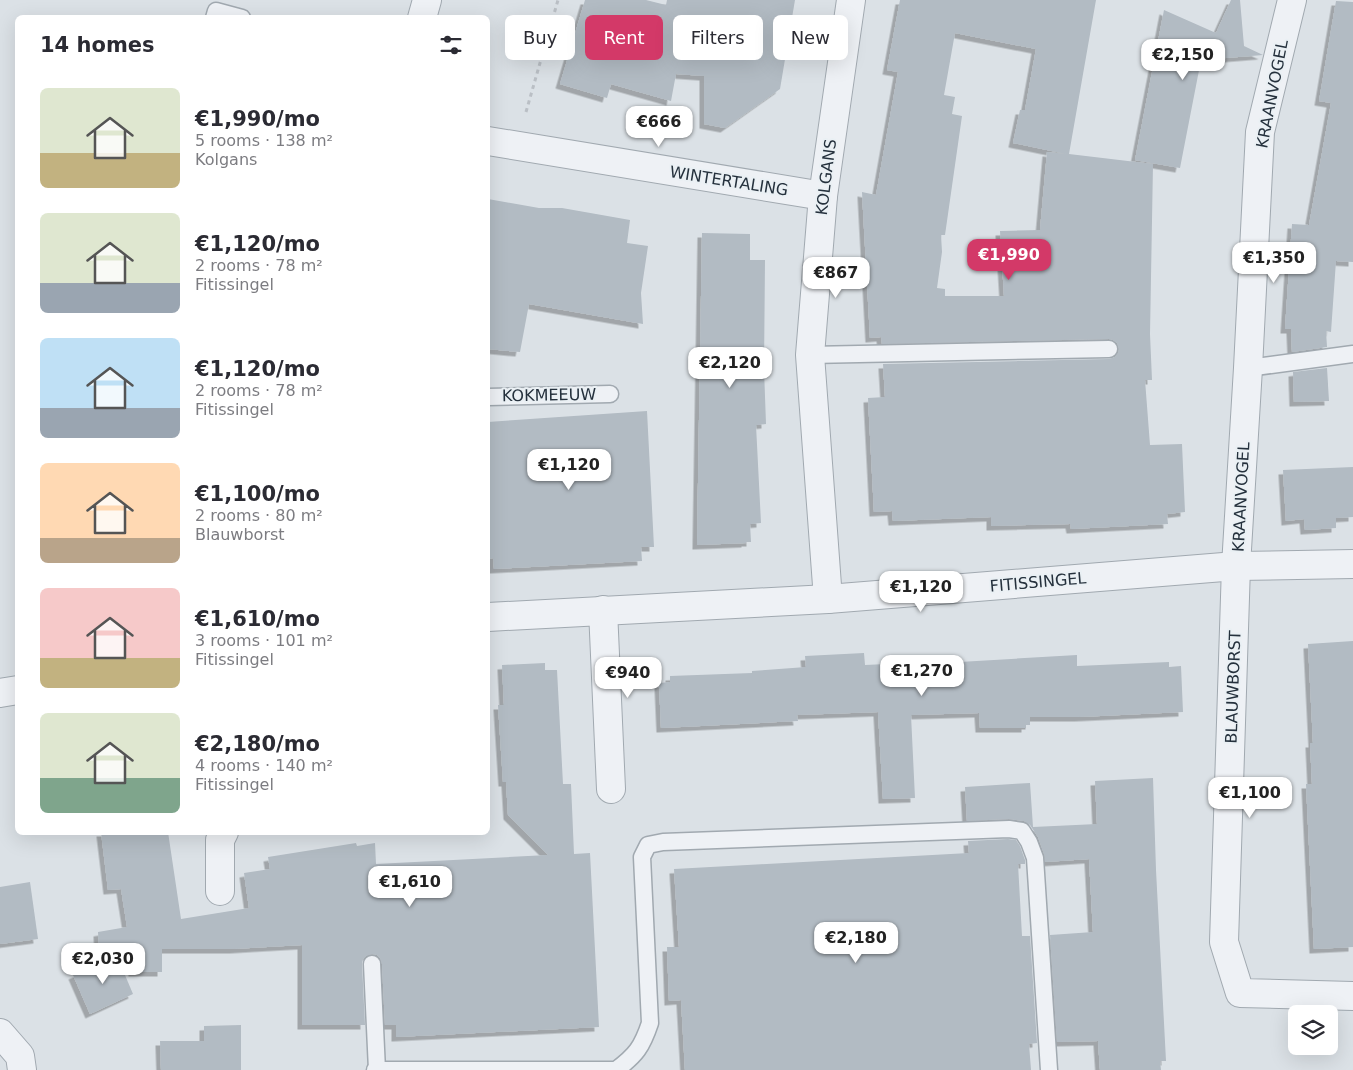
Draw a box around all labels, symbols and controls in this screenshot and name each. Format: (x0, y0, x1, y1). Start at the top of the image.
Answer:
chip: Buy (505, 15, 575, 60)
chip: Rent (585, 15, 663, 60)
chip: Filters (673, 15, 763, 60)
chip: New (773, 15, 848, 60)
icon: filters (437, 31, 465, 59)
text: 14 homes (40, 33, 155, 57)
pin: €2,150 (1142, 38, 1224, 81)
street label: KRAANVOGEL (1252, 38, 1292, 150)
text: €2,150 (1152, 45, 1214, 64)
pin: €666 (629, 106, 689, 148)
text: €1,990/mo (195, 107, 320, 131)
icon: home (80, 108, 140, 168)
text: €666 (637, 112, 681, 131)
text: 5 rooms · 138 m² (195, 131, 333, 150)
street label: KOLGANS (812, 138, 840, 216)
text: Kolgans (195, 150, 257, 169)
street label: WINTERTALING (668, 162, 790, 200)
text: €1,120/mo (195, 232, 320, 256)
icon: home (80, 233, 140, 293)
pin: €1,990 (968, 238, 1050, 281)
pin: €1,350 (1233, 242, 1315, 284)
text: €1,990 (978, 245, 1040, 264)
text: €1,350 (1243, 248, 1305, 267)
text: 2 rooms · 78 m² (195, 256, 323, 275)
pin: €867 (806, 256, 866, 299)
text: €867 (814, 263, 858, 282)
text: Fitissingel (195, 275, 274, 294)
pin: €2,120 (689, 346, 771, 389)
text: €2,120 (699, 353, 761, 372)
text: €1,120/mo (195, 357, 320, 381)
icon: home (80, 358, 140, 418)
text: 2 rooms · 78 m² (195, 381, 323, 400)
street label: KOKMEEUW (502, 385, 596, 405)
text: Fitissingel (195, 400, 274, 419)
street label: KRAANVOGEL (1229, 442, 1253, 552)
pin: €1,120 (528, 448, 610, 491)
text: €1,120 (538, 455, 600, 474)
text: €1,100/mo (195, 482, 320, 506)
icon: home (80, 483, 140, 543)
text: 2 rooms · 80 m² (195, 506, 323, 525)
text: Blauwborst (195, 525, 285, 544)
street label: FITISSINGEL (989, 568, 1087, 596)
pin: €1,120 (880, 570, 962, 613)
text: €1,120 (890, 577, 952, 596)
text: €1,610/mo (195, 607, 320, 631)
icon: home (80, 608, 140, 668)
street label: BLAUWBORST (1222, 630, 1244, 744)
text: 3 rooms · 101 m² (195, 631, 333, 650)
text: Fitissingel (195, 650, 274, 669)
pin: €1,270 (881, 654, 963, 697)
pin: €940 (598, 656, 658, 699)
text: €1,270 (891, 661, 953, 680)
text: €940 (606, 663, 650, 682)
text: €2,180/mo (195, 732, 320, 756)
icon: home (80, 733, 140, 793)
text: 4 rooms · 140 m² (195, 756, 333, 775)
text: Fitissingel (195, 775, 274, 794)
pin: €1,100 (1209, 776, 1291, 819)
text: €1,100 (1219, 783, 1281, 802)
pin: €1,610 (369, 866, 451, 908)
text: €1,610 (379, 872, 441, 891)
pin: €2,180 (815, 922, 897, 964)
text: €2,180 (825, 928, 887, 947)
pin: €2,030 (62, 942, 144, 985)
text: €2,030 (72, 949, 134, 968)
map controls (1288, 1005, 1338, 1055)
button: layers (1288, 1005, 1338, 1055)

